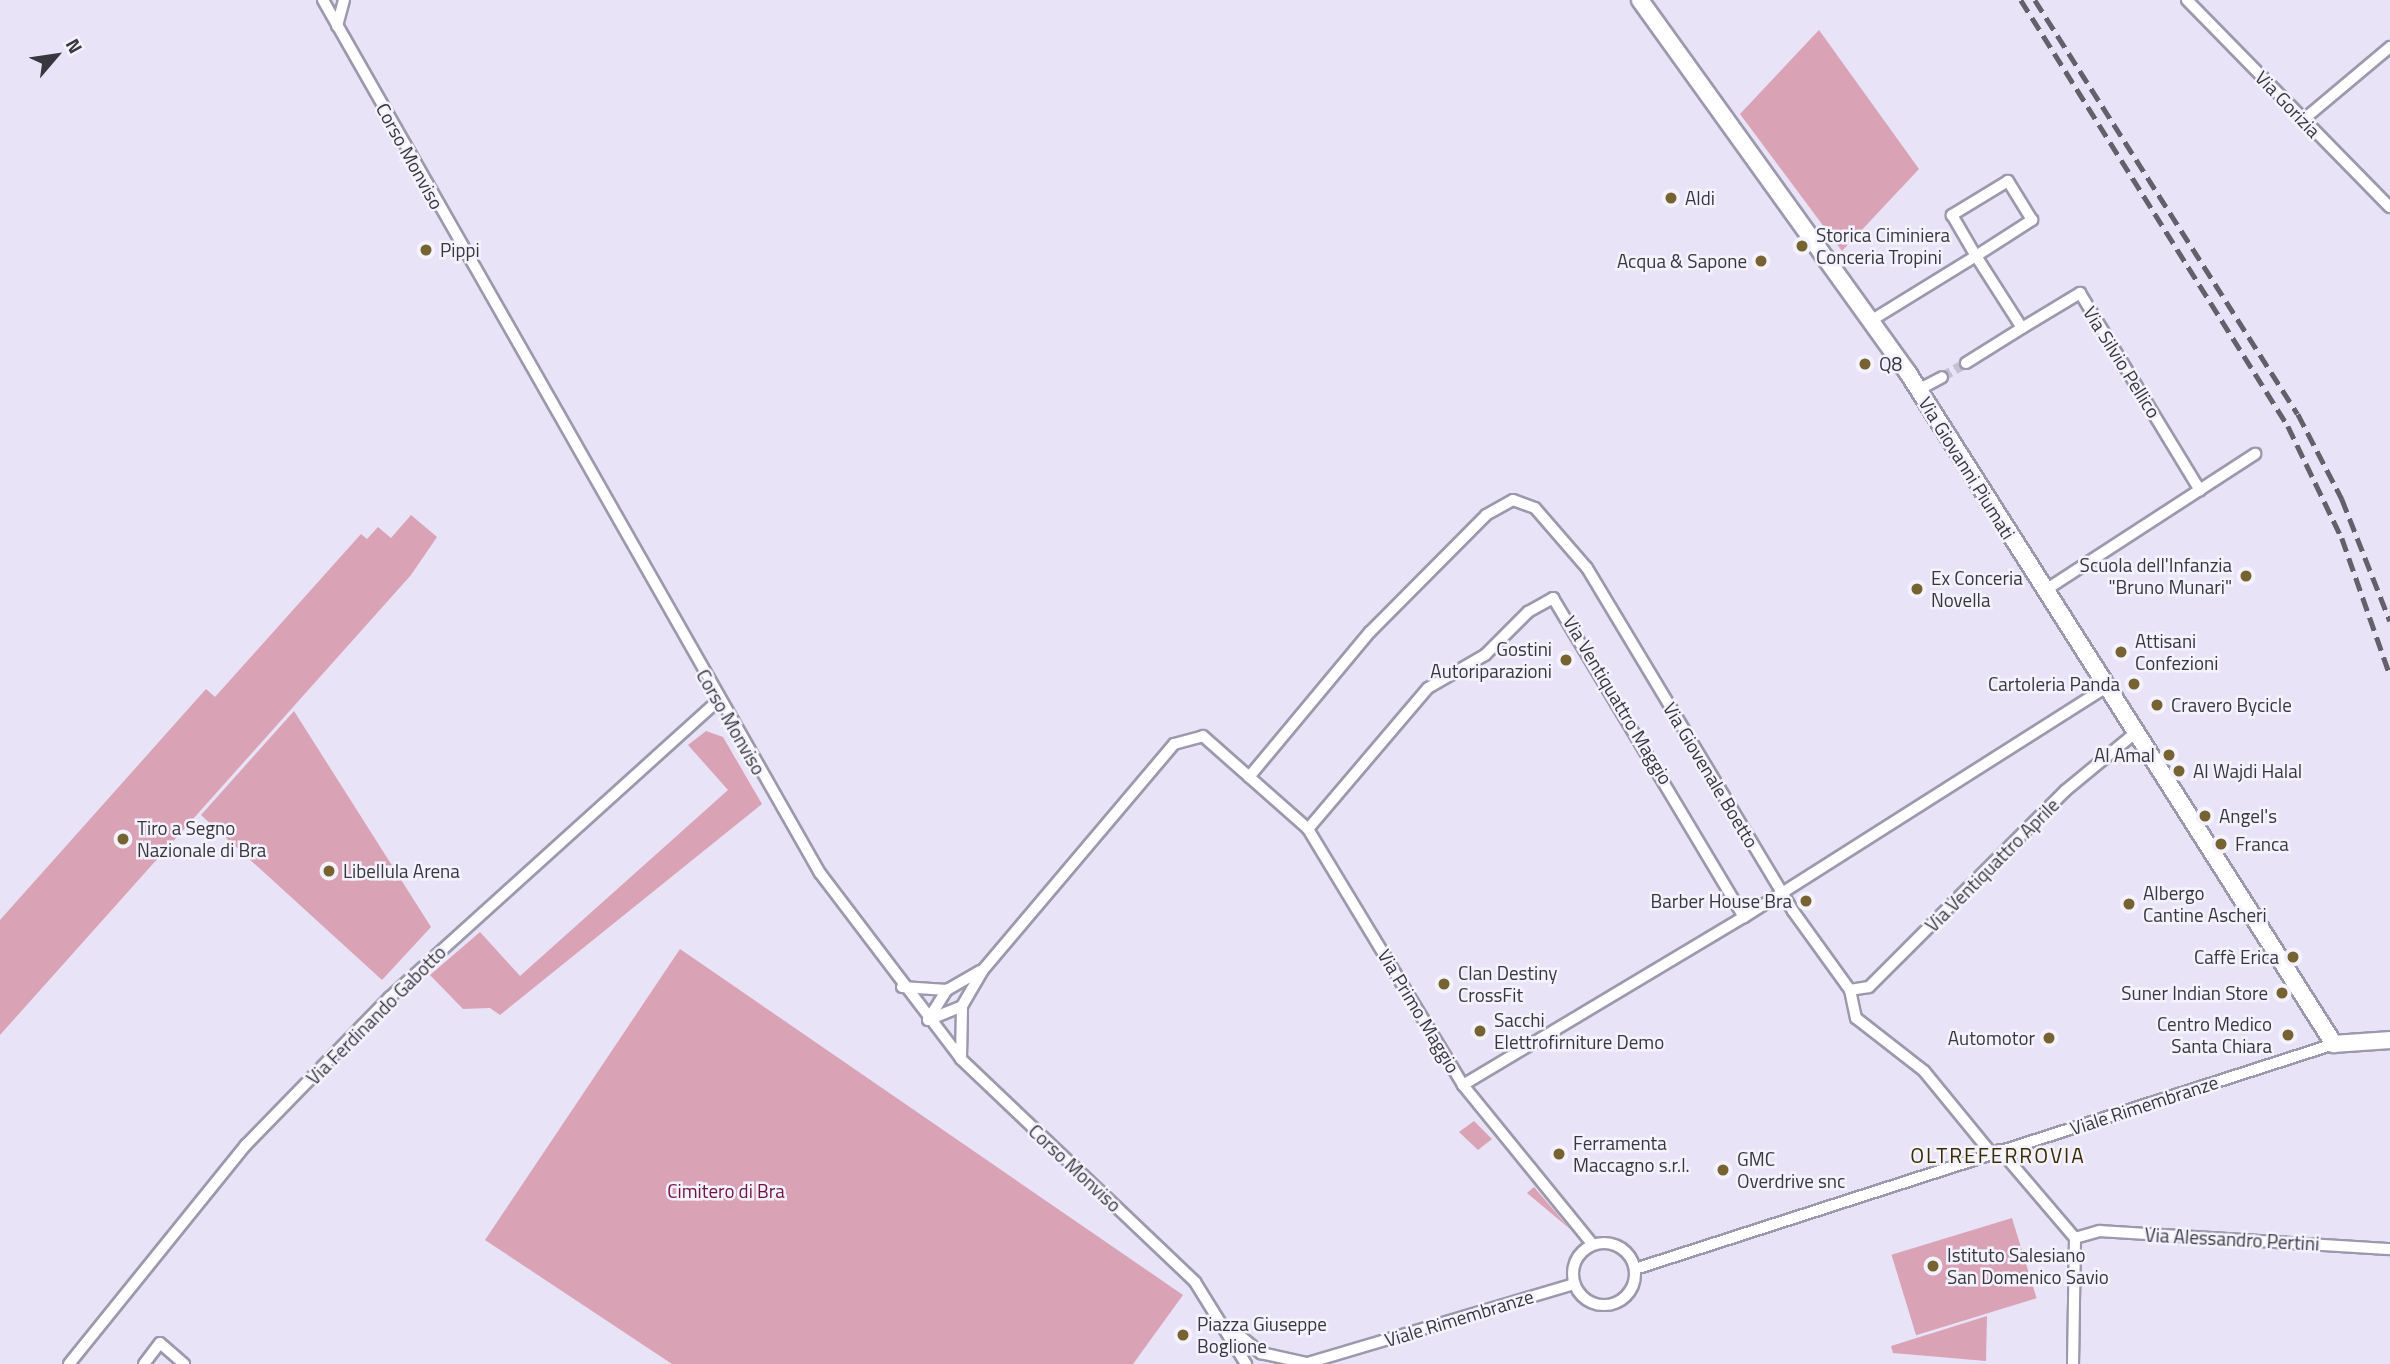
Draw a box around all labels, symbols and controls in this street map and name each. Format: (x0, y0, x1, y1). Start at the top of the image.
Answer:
north arrow (21, 21, 91, 91)
text: N (59, 33, 91, 58)
street label: Via Gorizia (2251, 66, 2325, 142)
street label: Corso Monviso (371, 99, 449, 213)
place label: Aldi (1685, 187, 1715, 209)
marker: Aldi (1663, 190, 1679, 206)
place label: Storica Ciminiera Conceria Tropini (1816, 224, 1950, 268)
marker: Storica Ciminiera Conceria Tropini (1794, 238, 1810, 254)
place label: Pippi (440, 239, 480, 261)
marker: Pippi (418, 242, 434, 258)
place label: Acqua & Sapone (1617, 250, 1747, 272)
marker: Acqua & Sapone (1753, 253, 1769, 269)
street label: Via Silvio Pellico (2079, 302, 2165, 422)
place label: Q8 (1879, 353, 1902, 375)
marker: Q8 (1857, 356, 1873, 372)
street label: Via Giovanni Piumati (1914, 393, 2020, 543)
place label: Scuola dell'Infanzia "Bruno Munari" (2080, 554, 2232, 598)
place label: Ex Conceria Novella (1931, 567, 2023, 611)
marker: Scuola dell'Infanzia "Bruno Munari" (2238, 568, 2254, 584)
marker: Ex Conceria Novella (1909, 581, 1925, 597)
street label: Via Ventiquattro Maggio (1559, 612, 1677, 788)
place label: Attisani Confezioni (2135, 630, 2218, 674)
place label: Gostini Autoriparazioni (1430, 638, 1552, 682)
marker: Attisani Confezioni (2113, 644, 2129, 660)
marker: Gostini Autoriparazioni (1558, 652, 1574, 668)
street label: Corso Monviso (692, 665, 770, 779)
place label: Cartoleria Panda (1988, 673, 2120, 695)
marker: Cartoleria Panda (2126, 676, 2142, 692)
place label: Cravero Bycicle (2171, 694, 2292, 716)
marker: Cravero Bycicle (2149, 697, 2165, 713)
street label: Via Giovenale Boetto (1659, 698, 1763, 852)
place label: Al Amal (2094, 744, 2155, 766)
marker: Al Amal (2161, 747, 2177, 763)
place label: Al Wajdi Halal (2193, 760, 2302, 782)
marker: Al Wajdi Halal (2171, 763, 2187, 779)
street label: Via Ventiquattro Aprile (1920, 793, 2064, 937)
place label: Angel's (2219, 805, 2277, 827)
marker: Angel's (2197, 808, 2213, 824)
place label: Tiro a Segno Nazionale di Bra (137, 817, 266, 861)
marker: Tiro a Segno Nazionale di Bra (115, 831, 131, 847)
place label: Franca (2235, 833, 2289, 855)
marker: Franca (2213, 836, 2229, 852)
place label: Libellula Arena (343, 860, 460, 882)
marker: Libellula Arena (321, 863, 337, 879)
place label: Albergo Cantine Ascheri (2143, 882, 2267, 926)
place label: Barber House Bra (1651, 890, 1792, 912)
marker: Barber House Bra (1798, 893, 1814, 909)
marker: Albergo Cantine Ascheri (2121, 896, 2137, 912)
street label: Via Ferdinando Gabotto (302, 941, 450, 1089)
street label: Via Primo Maggio (1373, 945, 1465, 1077)
place label: Caffè Erica (2194, 946, 2279, 968)
marker: Caffè Erica (2285, 949, 2301, 965)
place label: Clan Destiny CrossFit (1458, 962, 1557, 1006)
marker: Clan Destiny CrossFit (1436, 976, 1452, 992)
place label: Suner Indian Store (2121, 982, 2268, 1004)
marker: Suner Indian Store (2274, 985, 2290, 1001)
place label: Sacchi Elettrofirniture Demo (1494, 1009, 1664, 1053)
place label: Centro Medico Santa Chiara (2157, 1013, 2272, 1057)
marker: Sacchi Elettrofirniture Demo (1472, 1023, 1488, 1039)
marker: Centro Medico Santa Chiara (2278, 1025, 2298, 1045)
place label: Automotor (1948, 1027, 2035, 1049)
marker: Automotor (2041, 1030, 2057, 1046)
street label: Viale Rimembranze (2067, 1070, 2221, 1140)
street label: Corso Monviso (1024, 1119, 1126, 1217)
place label: Ferramenta Maccagno s.r.l. (1573, 1132, 1690, 1176)
district label: OLTREFERROVIA (1912, 1142, 2084, 1168)
marker: Ferramenta Maccagno s.r.l. (1551, 1146, 1567, 1162)
place label: GMC Overdrive snc (1737, 1148, 1845, 1192)
marker: GMC Overdrive snc (1715, 1162, 1731, 1178)
park label: Cimitero di Bra (667, 1180, 785, 1202)
street label: Via Alessandro Pertini (2144, 1223, 2320, 1255)
place label: Istituto Salesiano San Domenico Savio (1947, 1244, 2109, 1288)
marker: Istituto Salesiano San Domenico Savio (1925, 1258, 1941, 1274)
street label: Viale Rimembranze (1382, 1284, 1536, 1352)
place label: Piazza Giuseppe Boglione (1197, 1313, 1327, 1357)
marker: Piazza Giuseppe Boglione (1175, 1327, 1191, 1343)

